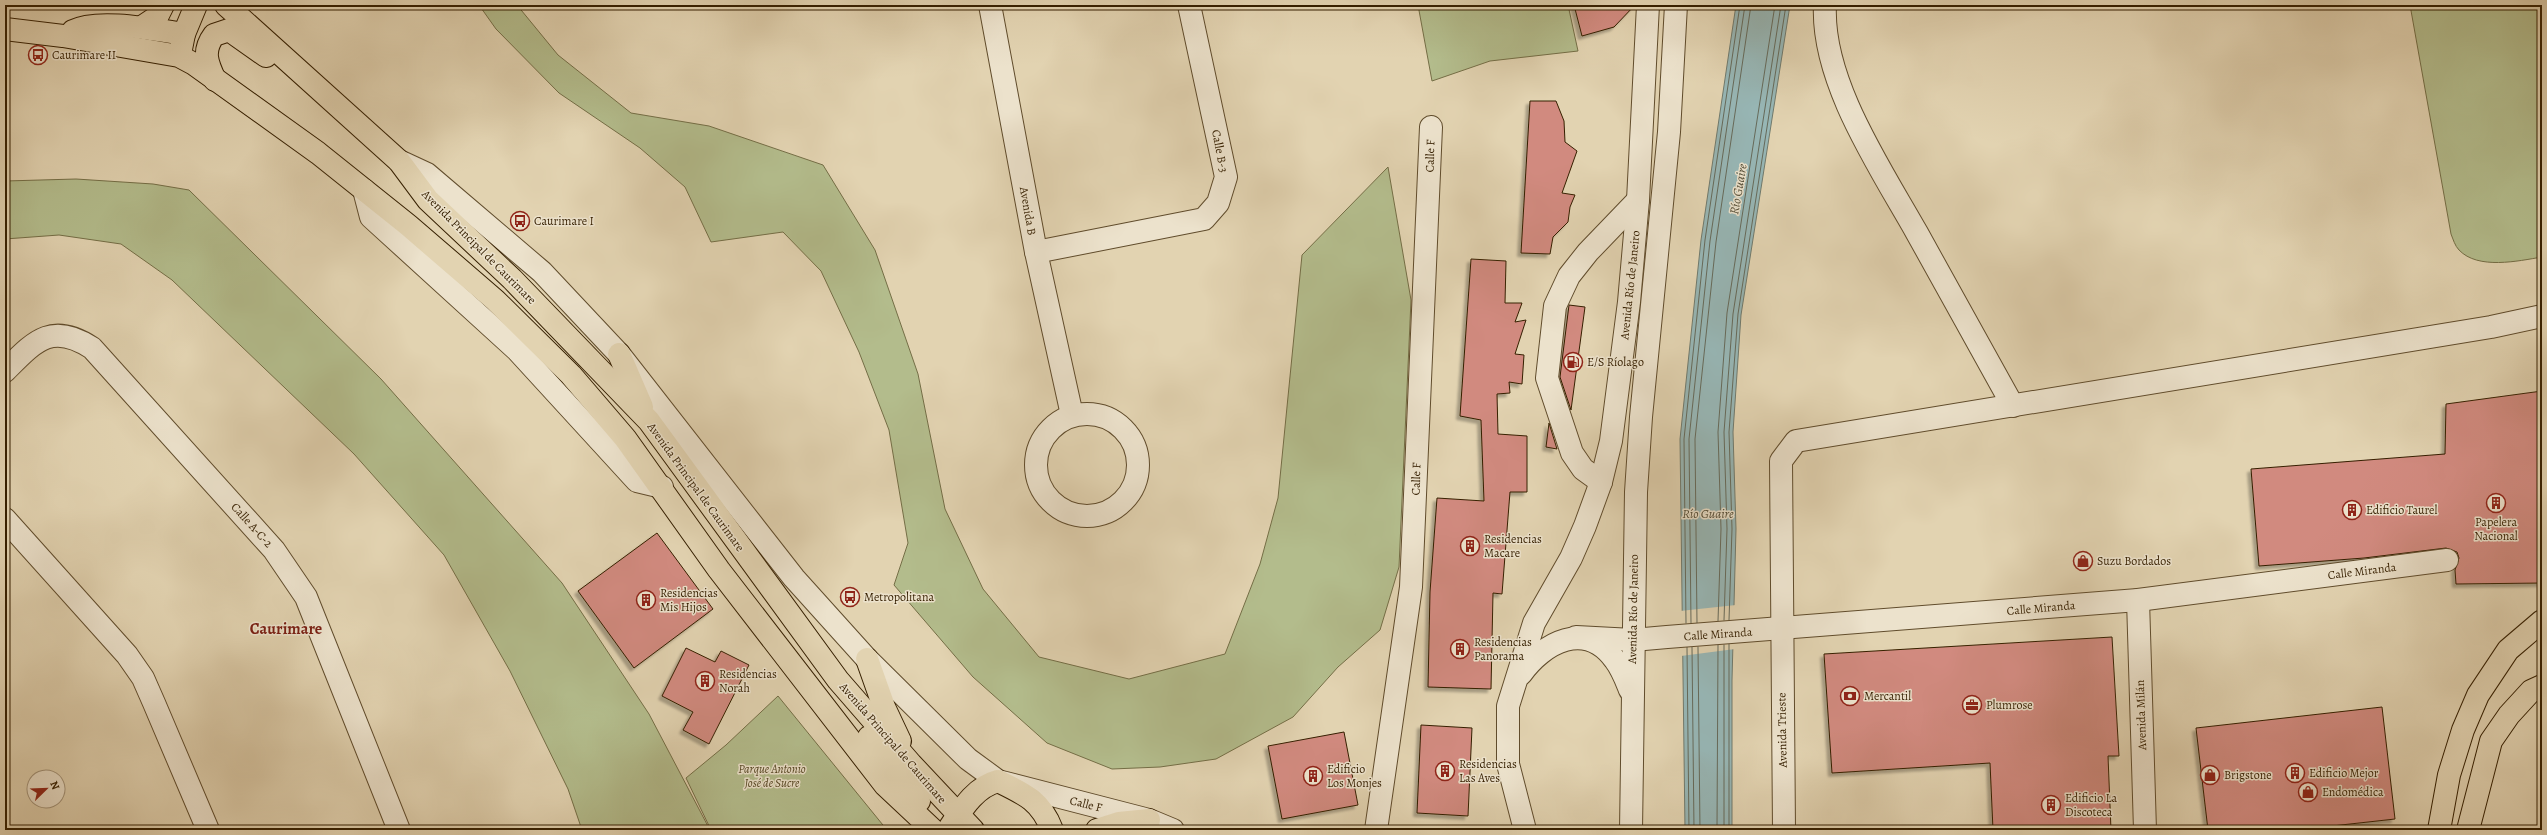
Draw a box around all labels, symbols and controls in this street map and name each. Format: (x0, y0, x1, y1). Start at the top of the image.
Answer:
bus stop icon: Caurimare II (27, 44, 49, 66)
place label: Caurimare II (52, 47, 116, 63)
street label: Calle B-3 (1208, 128, 1232, 174)
street label: Calle F (1421, 139, 1439, 173)
water label: Río Guaire (1725, 162, 1751, 216)
street label: Avenida B (1016, 185, 1040, 236)
street label: Avenida Principal de Caurimare (418, 186, 540, 308)
bus stop icon: Caurimare I (509, 210, 531, 232)
place label: Caurimare I (534, 213, 594, 229)
street label: Avenida Río de Janeiro (1616, 230, 1644, 341)
fuel station icon: E/S Ríolago (1562, 351, 1584, 373)
place label: E/S Ríolago (1587, 354, 1644, 370)
street label: Avenida Principal de Caurimare (643, 419, 748, 555)
street label: Calle F (1407, 462, 1425, 496)
building icon: Papelera Nacional (2485, 492, 2507, 514)
street label: Calle A-C-2 (228, 499, 277, 551)
building icon: Edificio Taurel (2341, 499, 2363, 521)
place label: Edificio Taurel (2366, 502, 2437, 518)
water label: Río Guaire (1682, 505, 1734, 522)
place label: Papelera Nacional (2474, 514, 2518, 544)
place label: Residencias Macare (1484, 531, 1542, 561)
building icon: Residencias Macare (1459, 535, 1481, 557)
shop icon: Suzu Bordados (2072, 550, 2094, 572)
place label: Suzu Bordados (2097, 553, 2171, 569)
street label: Avenida Río de Janeiro (1624, 554, 1642, 665)
street label: Calle Miranda (2327, 559, 2398, 583)
place label: Residencias Mis Hijos (660, 585, 718, 615)
bus stop icon: Metropolitana (839, 586, 861, 608)
building icon: Residencias Mis Hijos (635, 589, 657, 611)
place label: Metropolitana (864, 589, 934, 605)
street label: Calle Miranda (2006, 597, 2076, 619)
district label: Caurimare (250, 618, 322, 640)
street label: Calle Miranda (1683, 624, 1753, 644)
place label: Residencias Panorama (1474, 634, 1532, 664)
building icon: Residencias Panorama (1449, 638, 1471, 660)
place label: Residencias Norah (719, 666, 777, 696)
building icon: Residencias Norah (694, 670, 716, 692)
street label: Avenida Principal de Caurimare (835, 678, 950, 807)
street label: Avenida Milán (2132, 679, 2150, 751)
bank icon: Mercantil (1839, 685, 1861, 707)
place label: Mercantil (1864, 688, 1911, 704)
street label: Avenida Trieste (1773, 692, 1791, 769)
office icon: Plumrose (1961, 694, 1983, 716)
place label: Plumrose (1986, 697, 2033, 713)
place label: Residencias Las Aves (1459, 756, 1517, 786)
building icon: Residencias Las Aves (1434, 760, 1456, 782)
park label: Parque Antonio José de Sucre (738, 761, 806, 791)
place label: Edificio Los Monjes (1327, 761, 1382, 791)
building icon: Edificio Mejor (2284, 762, 2306, 784)
shop icon: Brigstone (2199, 764, 2221, 786)
building icon: Edificio Los Monjes (1302, 765, 1324, 787)
place label: Edificio Mejor (2309, 765, 2379, 781)
place label: Brigstone (2224, 767, 2272, 783)
north arrow (26, 769, 66, 809)
text: N (46, 779, 63, 792)
shop icon: Endomédica (2297, 781, 2319, 803)
place label: Endomédica (2322, 784, 2384, 800)
place label: Edificio La Discoteca (2065, 790, 2118, 820)
street label: Calle F (1068, 792, 1104, 816)
building icon: Edificio La Discoteca (2040, 794, 2062, 816)

